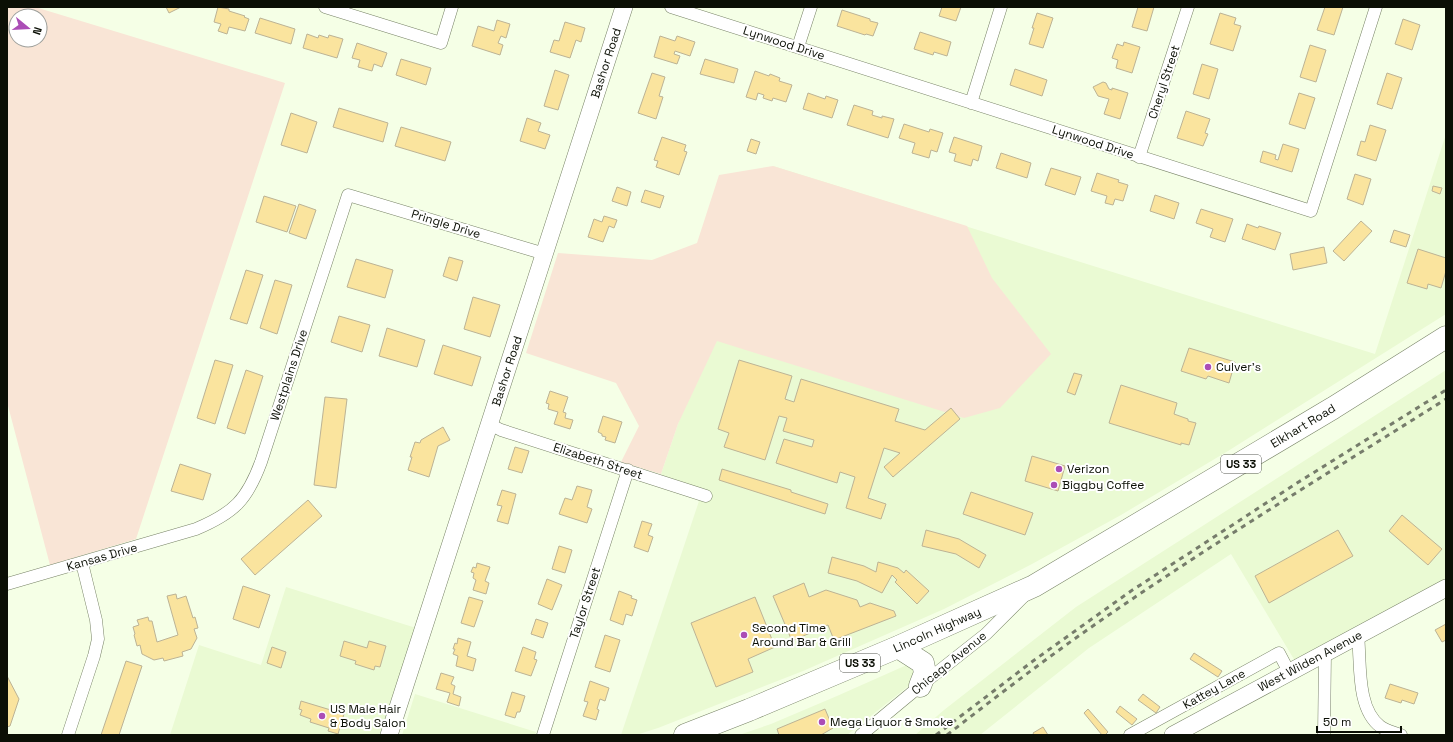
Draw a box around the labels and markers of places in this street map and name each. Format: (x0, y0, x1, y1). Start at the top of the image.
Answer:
place label: Culver's (1216, 359, 1261, 375)
marker: Culver's (1203, 362, 1213, 372)
place label: Verizon (1067, 461, 1109, 477)
marker: Verizon (1054, 464, 1064, 474)
place label: Biggby Coffee (1062, 477, 1144, 493)
marker: Biggby Coffee (1049, 480, 1059, 490)
place label: Second Time Around Bar & Grill (752, 620, 851, 650)
marker: Second Time Around Bar & Grill (739, 630, 749, 640)
place label: US Male Hair & Body Salon (330, 701, 406, 731)
marker: US Male Hair & Body Salon (317, 711, 327, 721)
place label: Mega Liquor & Smoke (830, 714, 953, 730)
marker: Mega Liquor & Smoke (817, 717, 827, 727)

